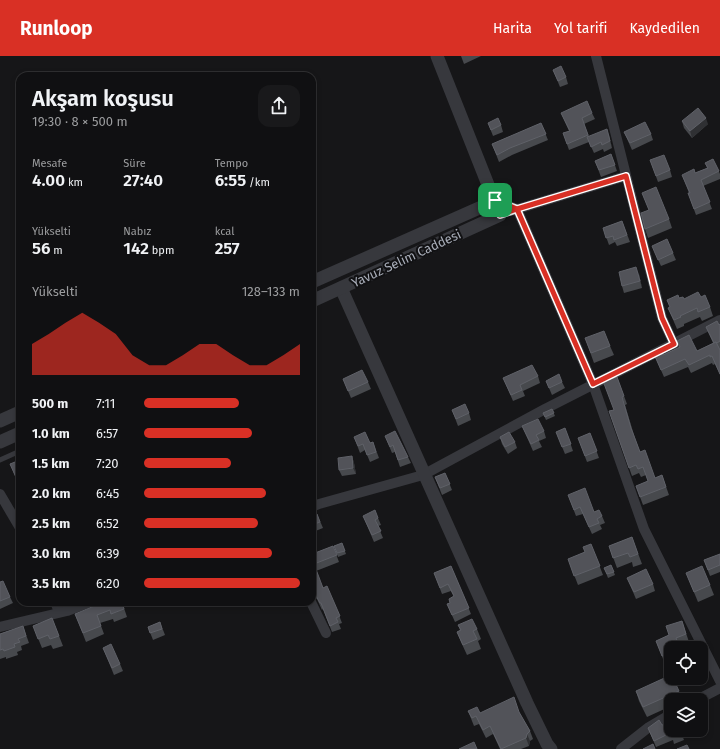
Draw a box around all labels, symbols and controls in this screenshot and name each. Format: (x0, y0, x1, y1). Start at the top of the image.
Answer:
text: Runloop (20, 17, 93, 40)
text: Harita (493, 20, 532, 37)
text: Yol tarifi (554, 20, 607, 37)
text: Kaydedilen (629, 20, 700, 37)
text: Akşam koşusu (32, 85, 174, 112)
button: share (258, 85, 300, 127)
text: 19:30 · 8 × 500 m (32, 114, 128, 129)
text: Mesafe (32, 157, 67, 170)
text: Süre (123, 157, 146, 170)
text: Tempo (215, 157, 248, 170)
text: 4.00 (32, 170, 65, 191)
text: 27:40 (123, 170, 163, 191)
text: 6:55 (215, 170, 246, 191)
text: km (65, 176, 83, 189)
text: /km (246, 176, 270, 189)
pin (478, 183, 512, 217)
icon: arrive (484, 189, 506, 211)
text: Yükselti (32, 225, 71, 238)
text: Nabız (123, 225, 151, 238)
text: kcal (215, 225, 234, 238)
street label: Yavuz Selim Caddesi (349, 227, 463, 290)
text: 56 (32, 238, 50, 259)
text: 142 (123, 238, 149, 259)
text: 257 (215, 238, 240, 259)
text: m (50, 244, 63, 257)
text: bpm (149, 244, 174, 257)
text: Yükselti (32, 284, 78, 299)
text: 128–133 m (242, 284, 300, 299)
text: 500 m (32, 396, 68, 411)
text: 7:11 (96, 396, 115, 411)
text: 1.0 km (32, 426, 70, 441)
text: 6:57 (96, 426, 118, 441)
text: 1.5 km (32, 456, 70, 471)
text: 7:20 (96, 456, 119, 471)
text: 2.0 km (32, 486, 71, 501)
text: 6:45 (96, 486, 119, 501)
text: 2.5 km (32, 516, 70, 531)
text: 6:52 (96, 516, 119, 531)
text: 3.0 km (32, 546, 71, 561)
text: 6:39 (96, 546, 119, 561)
text: 3.5 km (32, 576, 70, 591)
text: 6:20 (96, 576, 120, 591)
map controls (664, 641, 708, 737)
button: locate (664, 641, 708, 685)
button: layers (664, 693, 708, 737)

